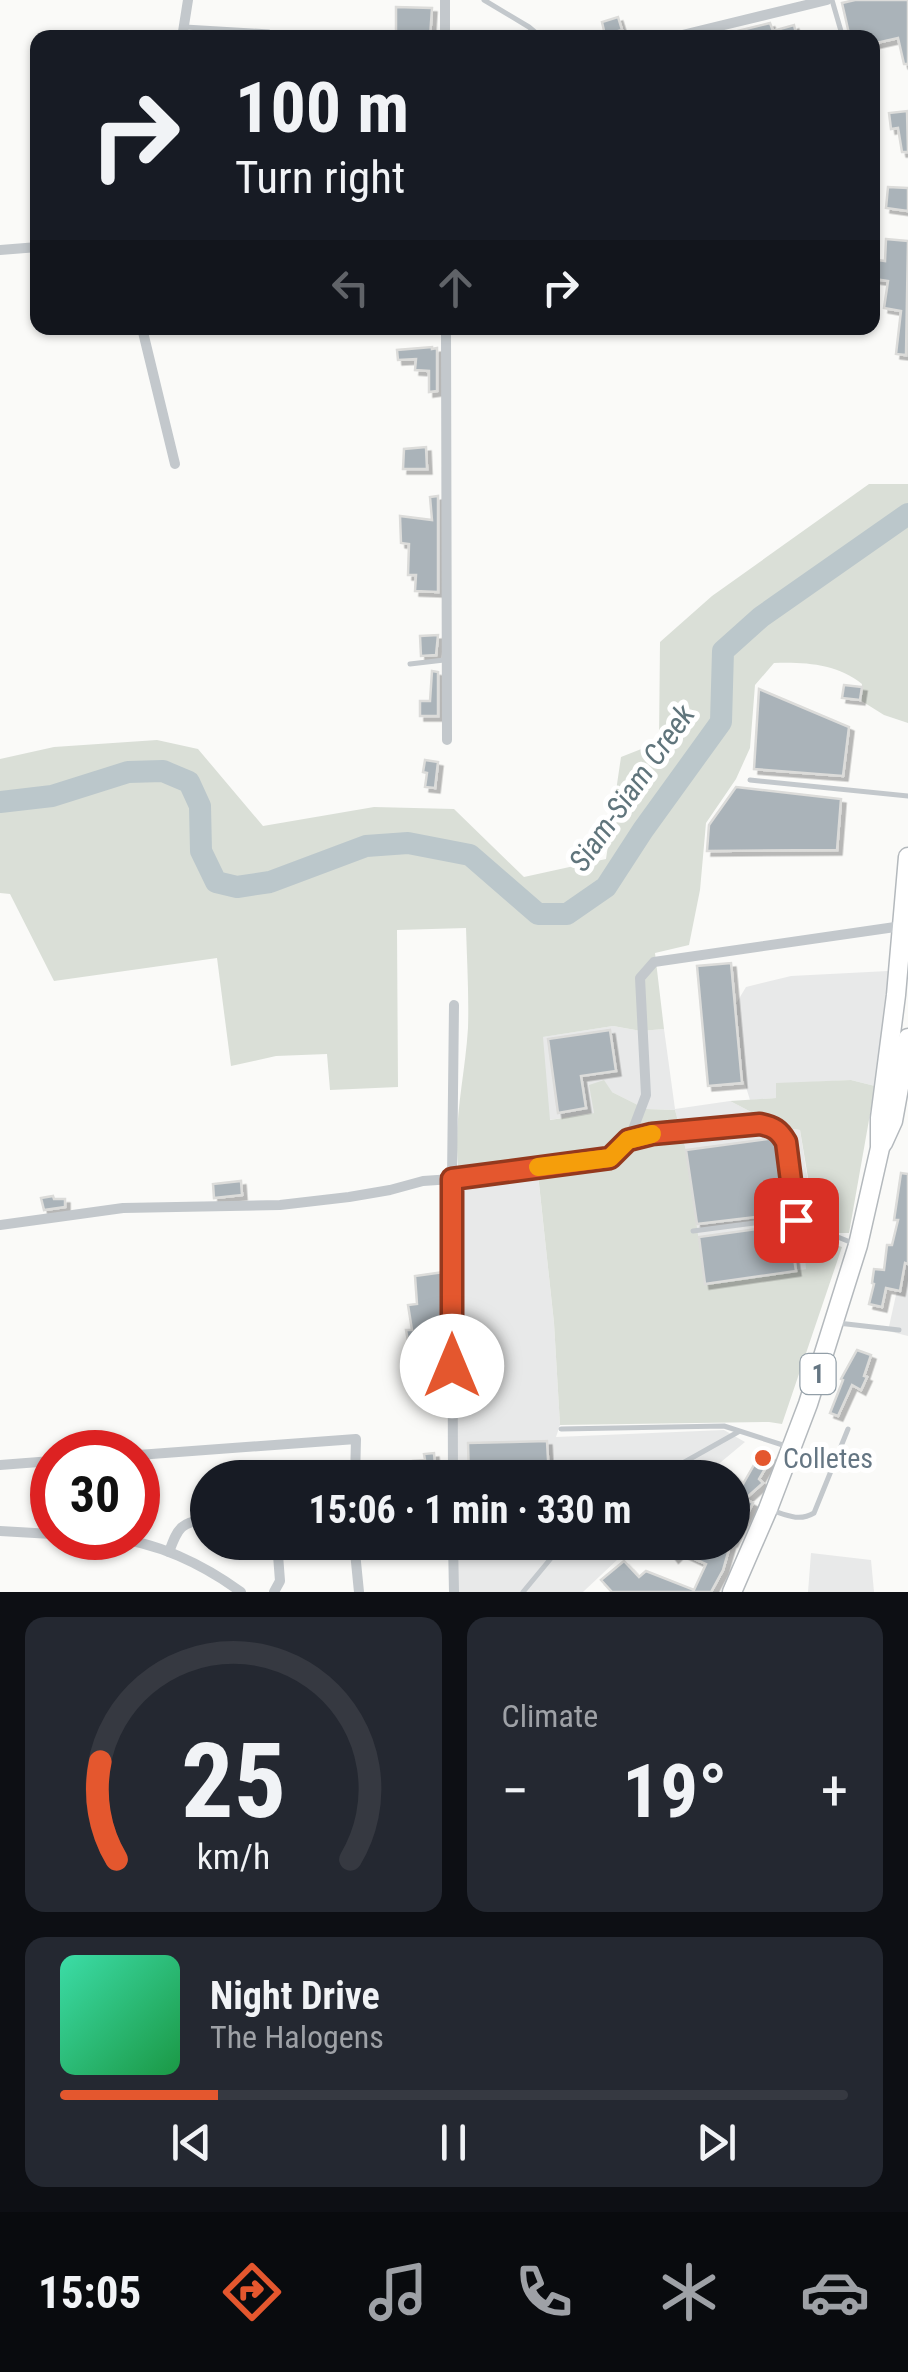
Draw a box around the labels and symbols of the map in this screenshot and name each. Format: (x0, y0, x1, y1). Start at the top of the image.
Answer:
water label: Siam-Siam Creek (561, 697, 702, 878)
pin (754, 1178, 839, 1263)
position arrow (400, 1314, 504, 1418)
road number: 1 (800, 1354, 836, 1394)
speed limit sign: 30 (30, 1430, 160, 1560)
place label: Colletes (783, 1442, 873, 1475)
marker: Colletes (752, 1447, 774, 1469)

